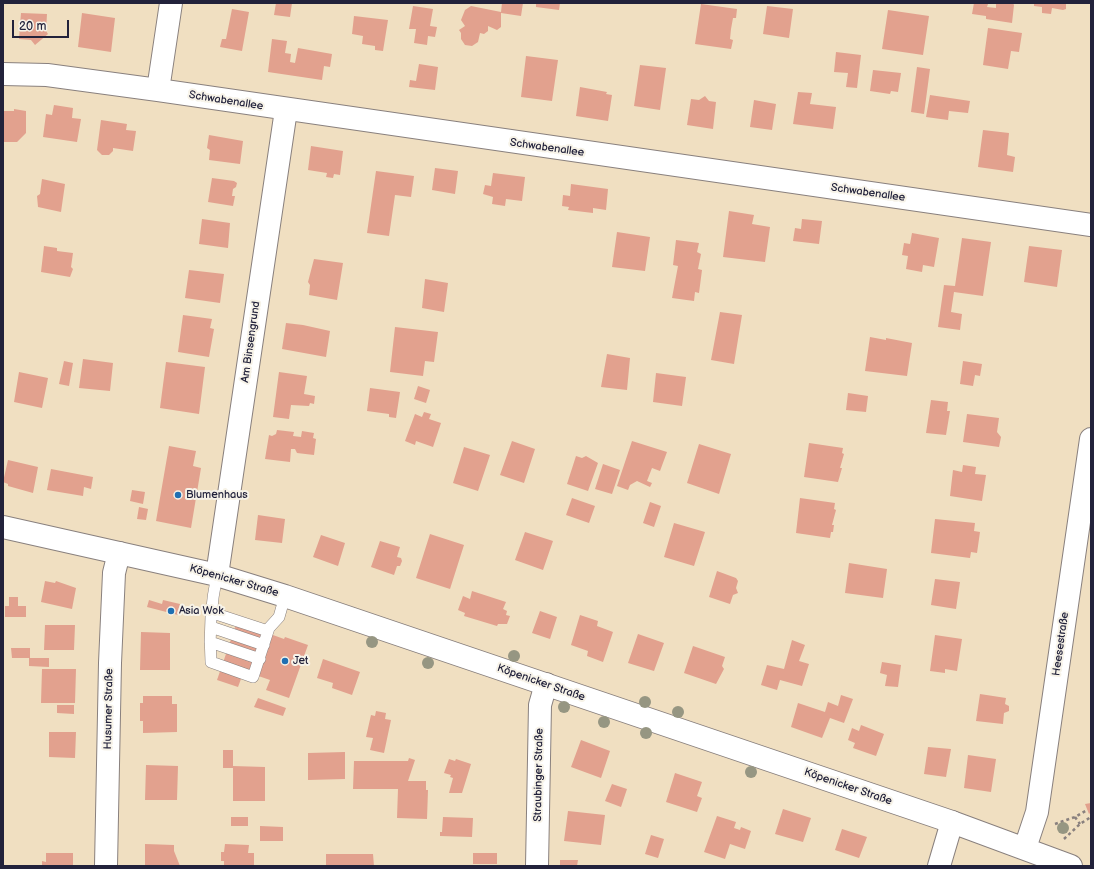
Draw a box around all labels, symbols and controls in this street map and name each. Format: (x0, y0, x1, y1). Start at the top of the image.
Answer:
scale bar (14, 12, 71, 38)
text: 20 m (19, 19, 46, 34)
street label: Schwabenallee (188, 89, 264, 113)
street label: Schwabenallee (509, 136, 585, 160)
street label: Schwabenallee (830, 181, 906, 205)
street label: Am Binsengrund (239, 300, 263, 384)
place label: Blumenhaus (186, 488, 248, 502)
marker: Blumenhaus (173, 490, 183, 500)
street label: Köpenicker Straße (188, 562, 280, 600)
place label: Asia Wok (179, 604, 224, 618)
marker: Asia Wok (166, 606, 176, 616)
street label: Heesestraße (1050, 611, 1072, 677)
place label: Jet (293, 654, 308, 668)
marker: Jet (280, 656, 290, 666)
street label: Köpenicker Straße (495, 662, 587, 704)
street label: Husumer Straße (102, 668, 116, 750)
street label: Straubinger Straße (532, 728, 546, 822)
street label: Köpenicker Straße (802, 766, 894, 808)

